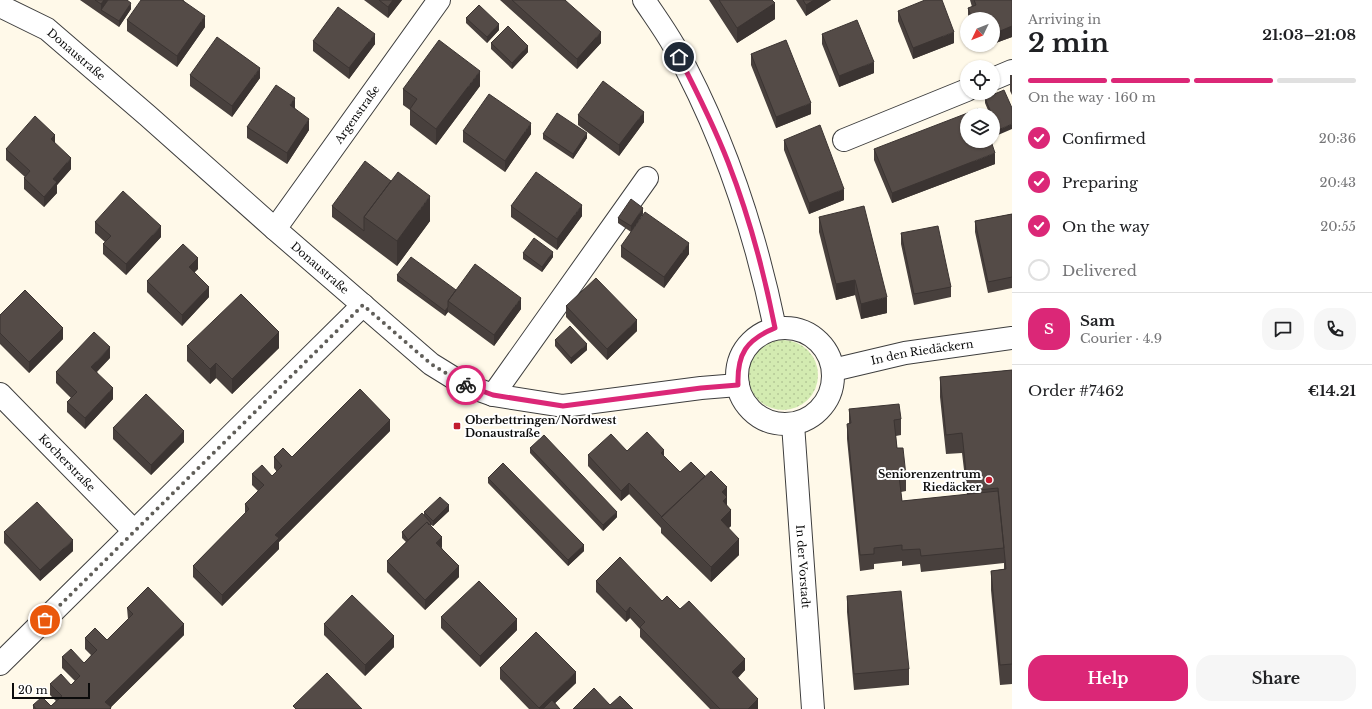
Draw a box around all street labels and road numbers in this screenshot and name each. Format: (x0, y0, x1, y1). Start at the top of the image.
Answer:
street label: Donaustraße (44, 25, 108, 83)
street label: Argenstraße (331, 82, 383, 147)
street label: Donaustraße (288, 239, 352, 297)
street label: In den Riedäckern (870, 336, 975, 368)
street label: Kocherstraße (36, 431, 98, 494)
street label: In der Vorstadt (793, 524, 813, 610)

